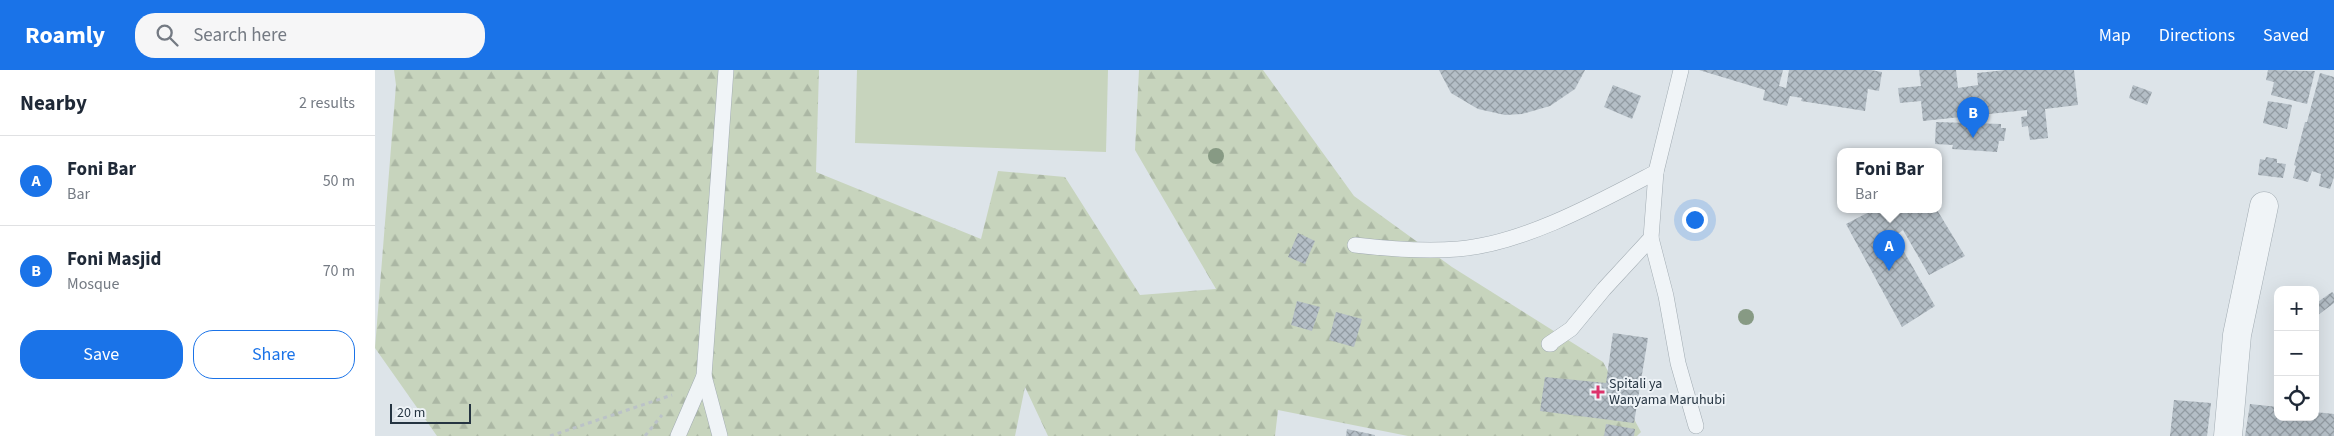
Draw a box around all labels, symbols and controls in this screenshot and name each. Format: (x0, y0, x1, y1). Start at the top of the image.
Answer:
search box (135, 13, 485, 58)
text: Roamly (25, 18, 105, 53)
icon: search (153, 21, 181, 49)
text: Search here (193, 22, 287, 49)
text: Map (2099, 23, 2131, 48)
text: Directions (2159, 23, 2235, 48)
text: Saved (2263, 23, 2309, 48)
text: Nearby (20, 88, 87, 118)
text: 2 results (299, 92, 355, 114)
pin: B (1957, 97, 1989, 138)
popup (1837, 148, 1942, 213)
text: Foni Bar (67, 156, 136, 183)
text: Foni Bar (1855, 156, 1924, 183)
text: A (31, 170, 41, 192)
text: 50 m (323, 170, 355, 192)
text: Bar (67, 183, 90, 205)
text: Bar (1855, 183, 1878, 205)
your location (1682, 207, 1708, 233)
pin: A (1873, 230, 1905, 271)
text: Foni Masjid (67, 246, 161, 273)
text: B (31, 260, 41, 282)
text: 70 m (323, 260, 355, 282)
text: Mosque (67, 273, 120, 295)
map controls (2274, 286, 2319, 421)
button: + (2274, 286, 2319, 331)
button: Save (20, 330, 183, 379)
button: Share (193, 330, 355, 379)
button: − (2274, 331, 2319, 376)
place label: Spitali ya Wanyama Maruhubi (1609, 374, 1725, 410)
button: locate (2274, 376, 2319, 421)
marker: Spitali ya Wanyama Maruhubi (1591, 385, 1605, 399)
scale bar (390, 401, 471, 424)
text: 20 m (397, 403, 425, 423)

